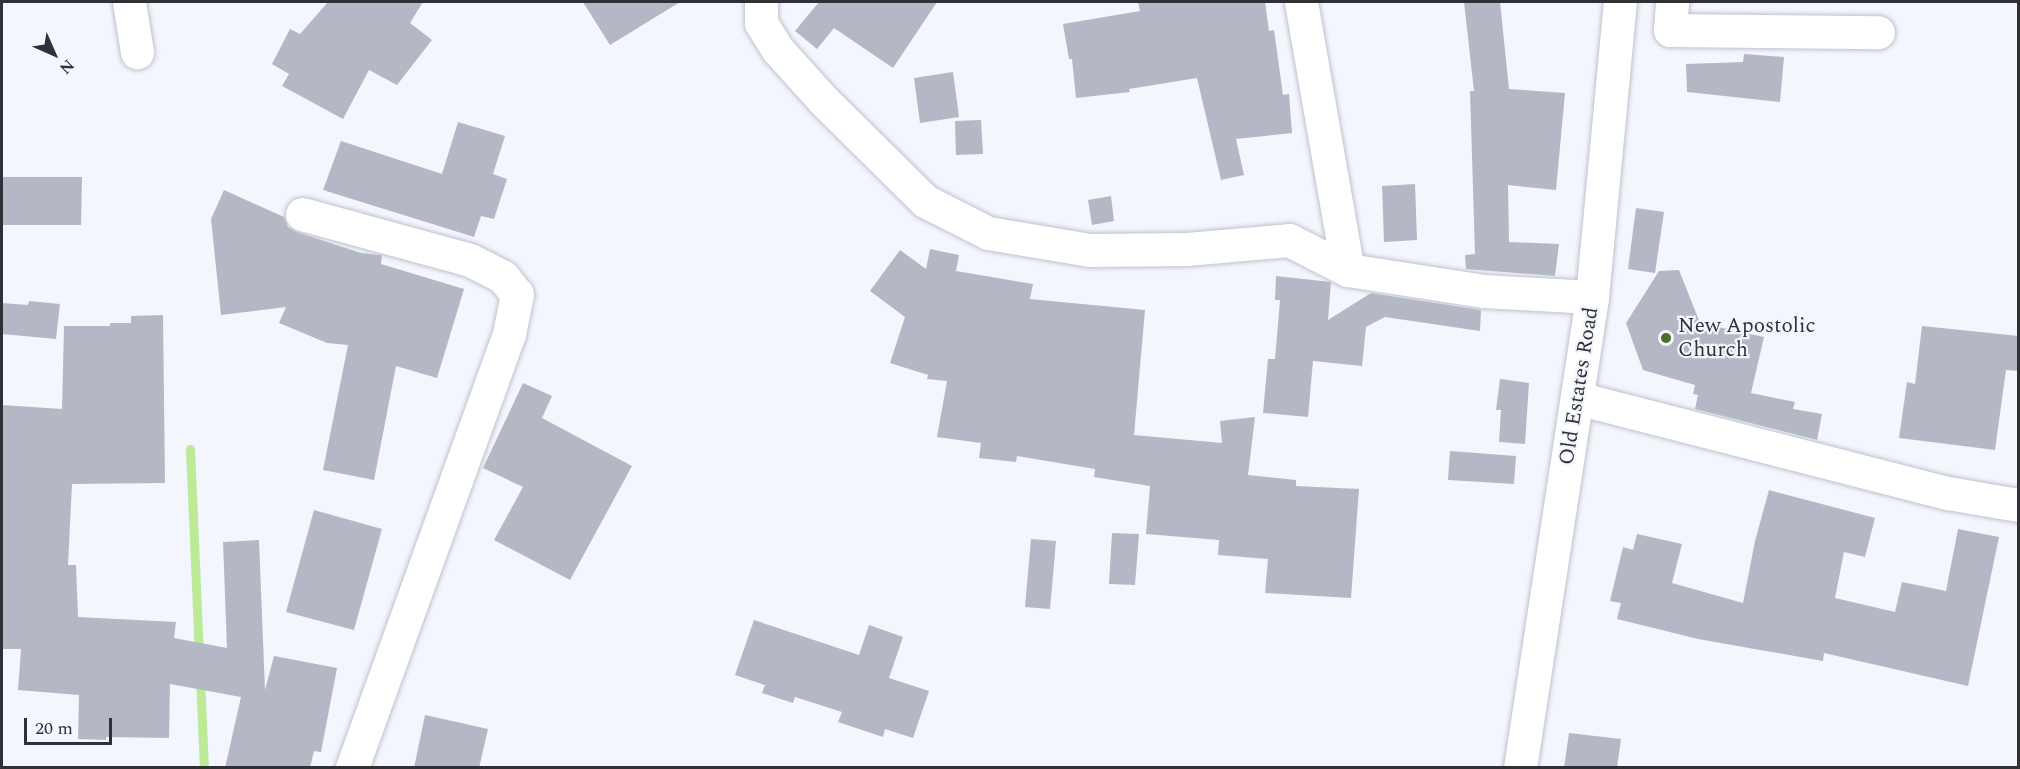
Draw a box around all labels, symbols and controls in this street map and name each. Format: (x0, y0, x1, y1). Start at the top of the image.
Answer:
north arrow (24, 24, 84, 84)
text: N (54, 54, 80, 80)
street label: Old Estates Road (1554, 305, 1604, 467)
place label: New Apostolic Church (1678, 313, 1816, 363)
marker: New Apostolic Church (1659, 331, 1673, 345)
scale bar (27, 706, 116, 744)
text: 20 m (35, 715, 73, 742)

